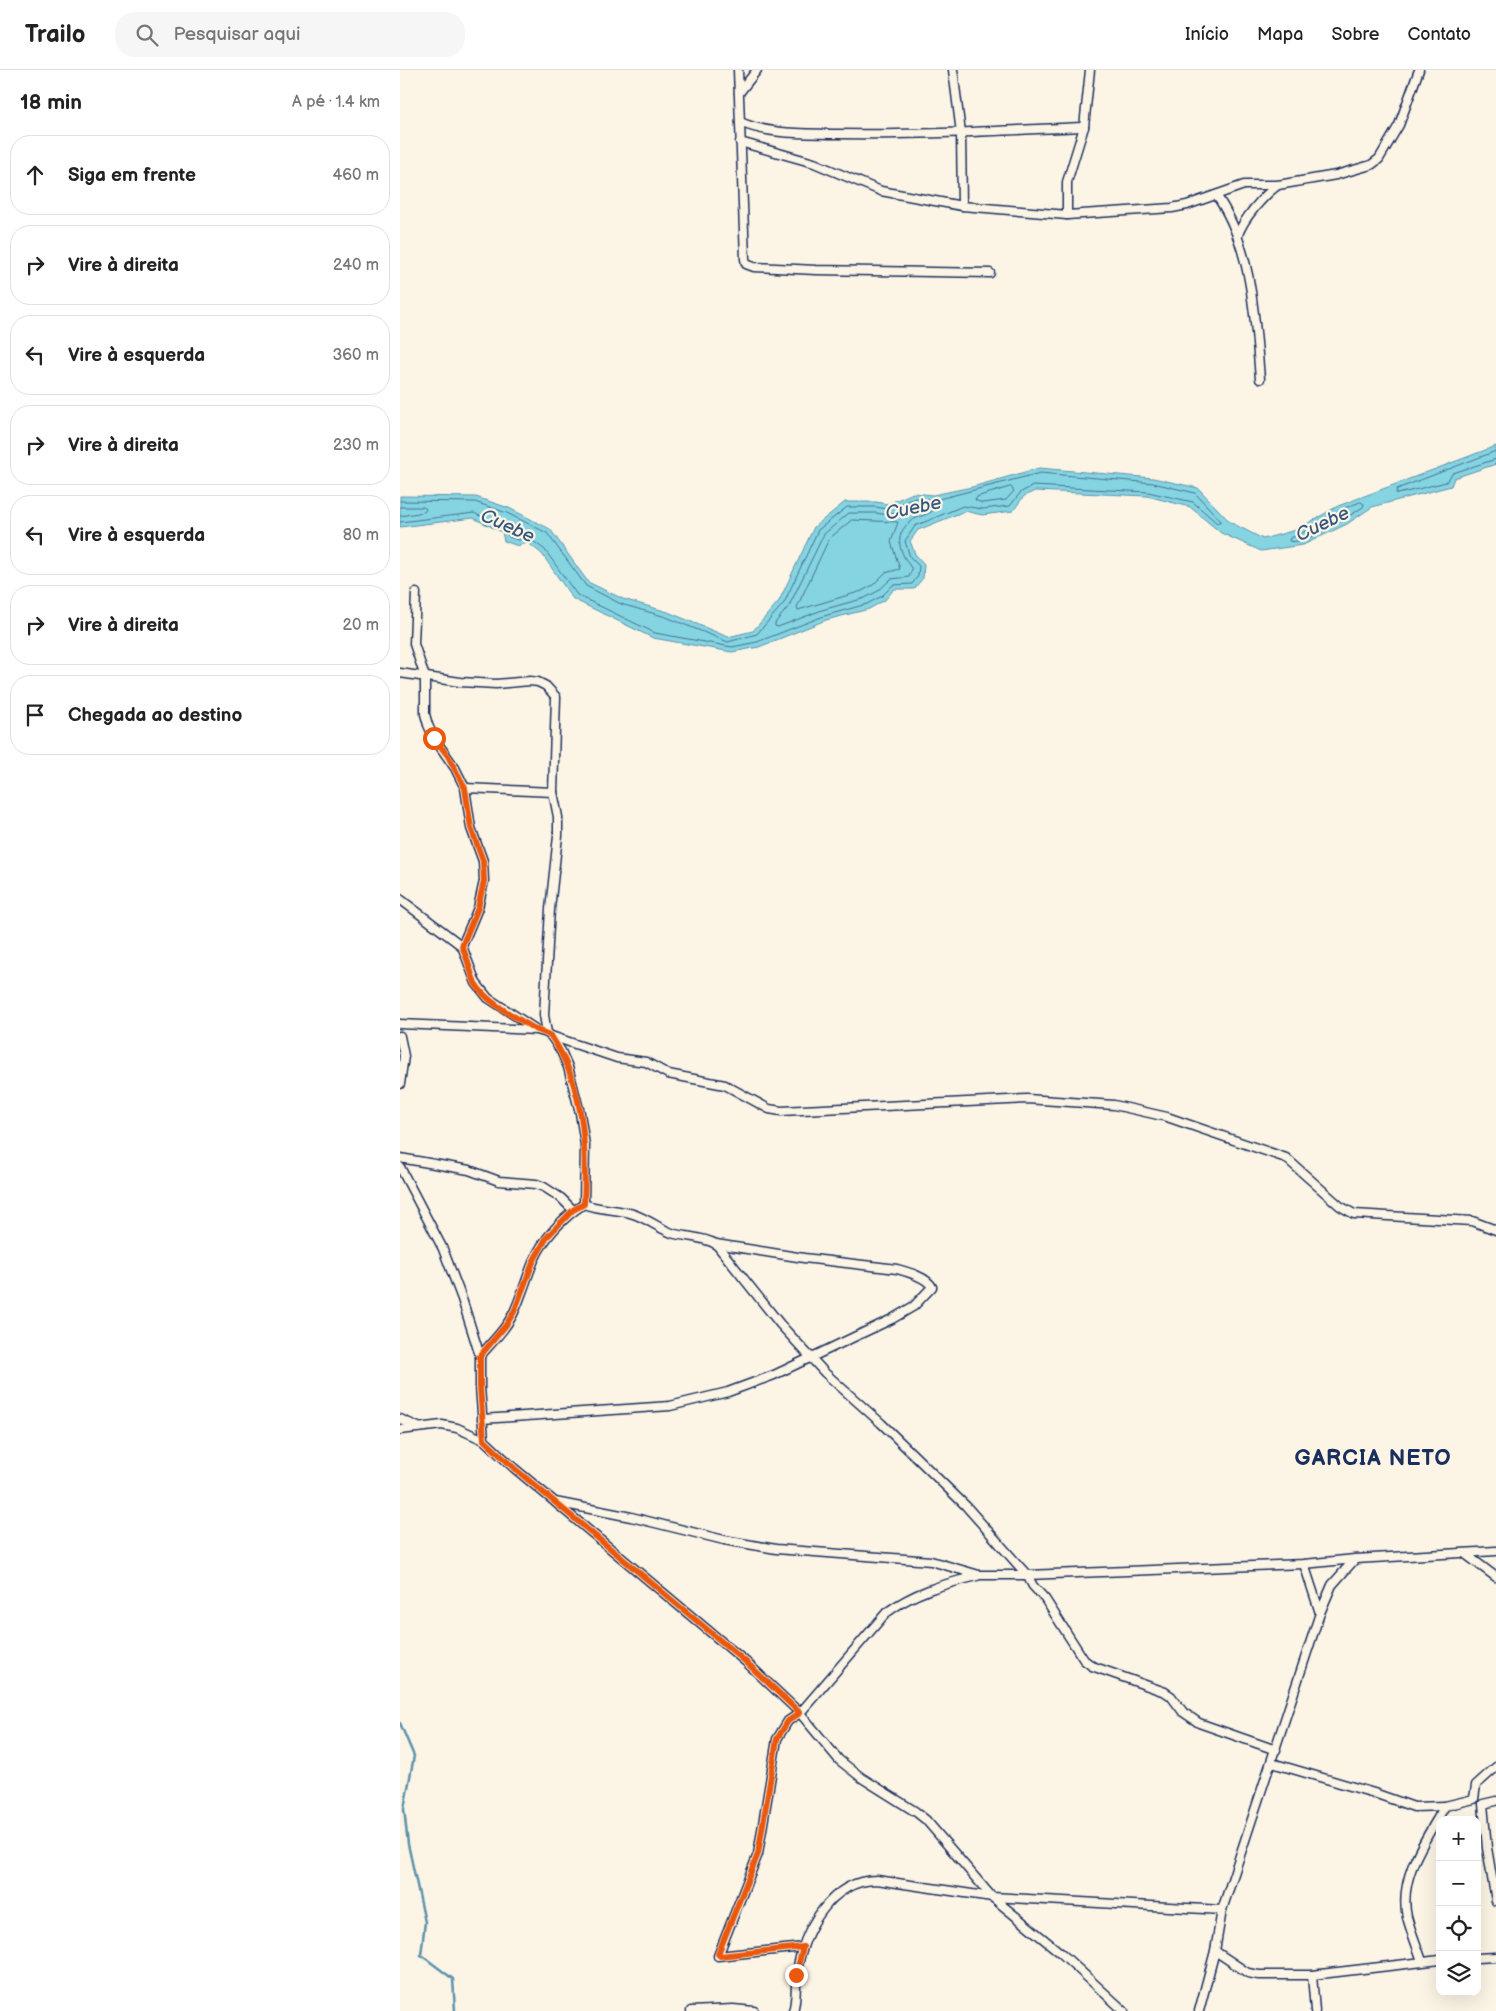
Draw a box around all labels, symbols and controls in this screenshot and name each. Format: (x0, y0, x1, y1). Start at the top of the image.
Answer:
search box (115, 12, 465, 57)
text: Trailo (25, 20, 85, 49)
icon: search (133, 21, 161, 49)
text: Pesquisar aqui (173, 23, 300, 46)
text: Início (1185, 24, 1229, 45)
text: Mapa (1257, 24, 1303, 45)
text: Sobre (1331, 24, 1379, 45)
text: Contato (1407, 24, 1471, 45)
text: 18 min (20, 90, 82, 115)
text: A pé · 1.4 km (292, 93, 380, 112)
icon: ahead (21, 161, 49, 189)
text: Siga em frente (68, 164, 196, 187)
text: 460 m (333, 166, 379, 185)
icon: right (21, 251, 49, 279)
text: Vire à direita (68, 254, 179, 277)
text: 240 m (333, 256, 379, 275)
icon: left (21, 341, 49, 369)
text: Vire à esquerda (68, 344, 205, 367)
text: 360 m (332, 346, 379, 365)
icon: right (21, 431, 49, 459)
text: Vire à direita (68, 434, 179, 457)
text: 230 m (333, 436, 379, 455)
water label: Cuebe (883, 491, 944, 526)
water label: Cuebe (1292, 502, 1353, 547)
water label: Cuebe (477, 504, 538, 548)
icon: left (21, 521, 49, 549)
text: Vire à esquerda (68, 524, 205, 547)
text: 80 m (343, 526, 379, 545)
icon: right (21, 611, 49, 639)
text: Vire à direita (68, 614, 179, 637)
text: 20 m (343, 616, 379, 635)
icon: arrive (21, 701, 49, 729)
text: Chegada ao destino (68, 704, 242, 727)
route start (423, 727, 446, 750)
district label: GARCIA NETO (1294, 1445, 1452, 1472)
map controls (1436, 1816, 1481, 1996)
button: + (1436, 1816, 1481, 1861)
button: − (1436, 1861, 1481, 1906)
button: locate (1436, 1906, 1481, 1951)
button: layers (1436, 1951, 1481, 1996)
route end (785, 1964, 808, 1987)

